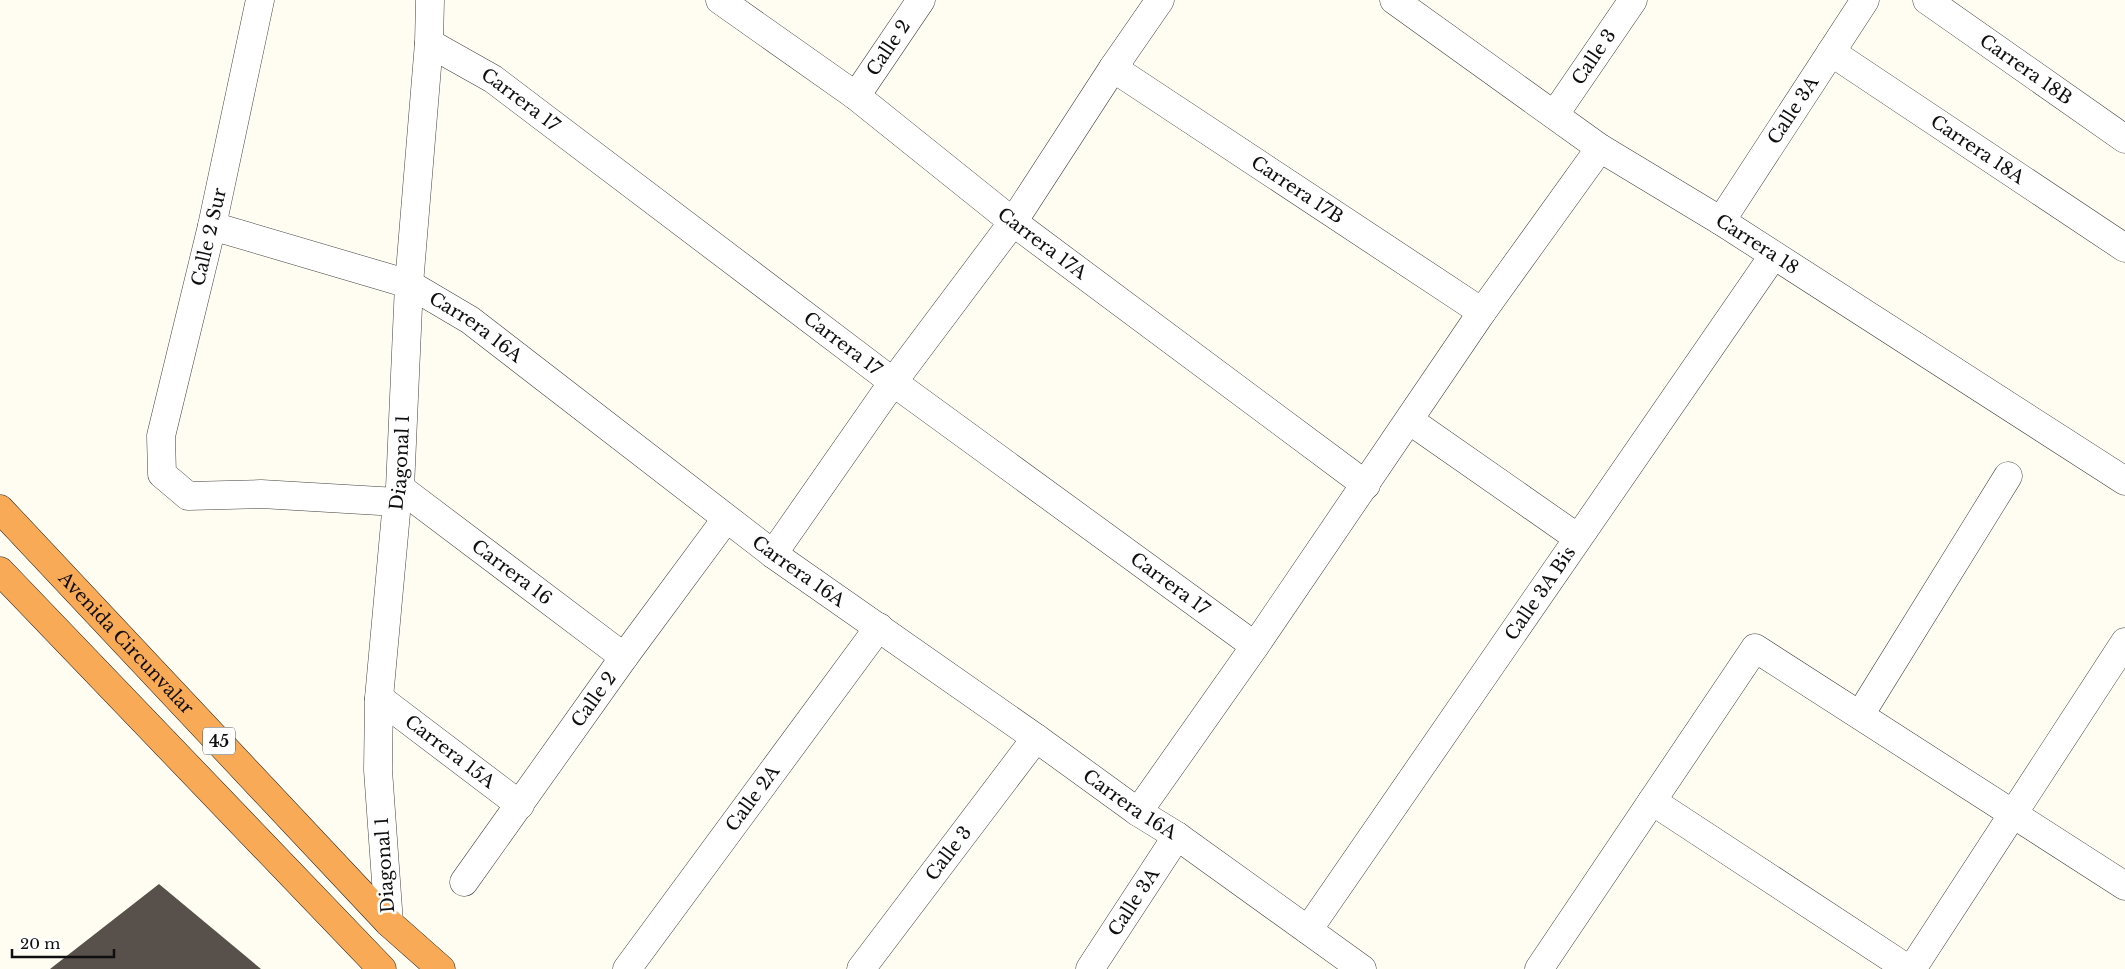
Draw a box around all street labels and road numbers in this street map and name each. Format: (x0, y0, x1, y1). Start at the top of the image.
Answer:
street label: Calle 2 (862, 16, 915, 80)
street label: Calle 3 (1567, 25, 1621, 89)
street label: Carrera 18B (1975, 29, 2077, 110)
street label: Carrera 17 (477, 64, 565, 137)
street label: Calle 3A (1763, 71, 1824, 149)
street label: Carrera 18A (1926, 110, 2029, 189)
street label: Carrera 17B (1247, 151, 1348, 228)
street label: Calle 2 Sur (187, 185, 231, 288)
street label: Carrera 17A (993, 203, 1092, 285)
street label: Carrera 18 (1712, 210, 1803, 279)
street label: Carrera 16A (425, 287, 528, 368)
street label: Carrera 17 (799, 307, 887, 381)
street label: Diagonal 1 (385, 414, 414, 511)
street label: Carrera 16A (748, 531, 850, 613)
street label: Carrera 16 (467, 535, 556, 610)
street label: Calle 3A Bis (1500, 542, 1580, 645)
street label: Carrera 17 (1126, 548, 1215, 621)
street label: Avenida Circunvalar (53, 567, 198, 719)
street label: Calle 2 (567, 668, 621, 731)
street label: Carrera 15A (400, 711, 500, 794)
road number: 45 (203, 728, 235, 754)
street label: Calle 2A (721, 760, 785, 836)
street label: Carrera 16A (1079, 765, 1182, 845)
street label: Diagonal 1 (371, 816, 399, 914)
street label: Calle 3 (921, 822, 976, 885)
street label: Calle 3A (1104, 863, 1165, 940)

